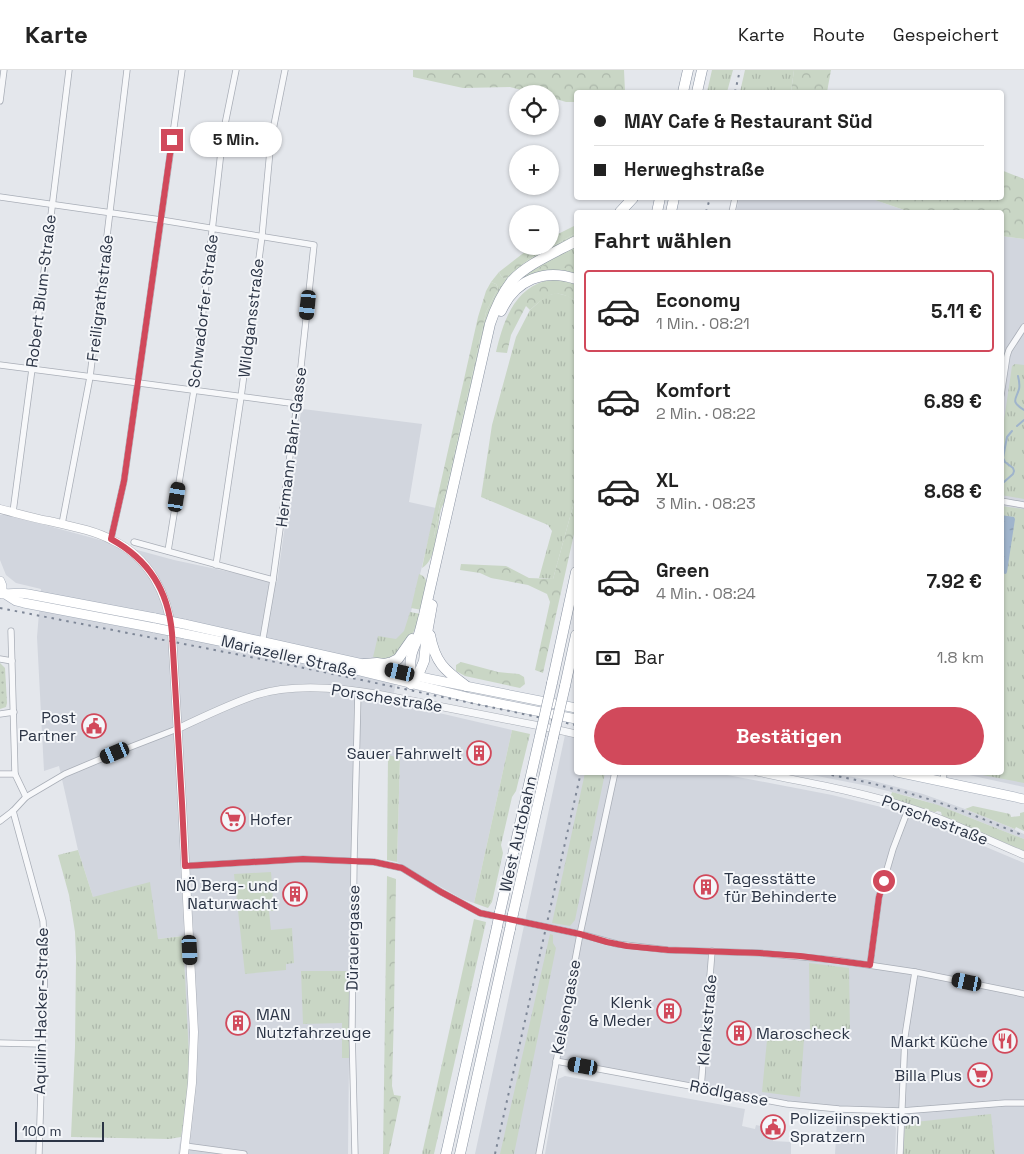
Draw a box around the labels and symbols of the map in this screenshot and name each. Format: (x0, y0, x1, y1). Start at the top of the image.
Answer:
callout: 5 Min. (190, 122, 282, 158)
route end (161, 129, 183, 151)
street label: Robert Blum-Straße (21, 213, 61, 369)
street label: Freiligrathstraße (82, 233, 118, 363)
street label: Schwadorfer Straße (183, 233, 223, 389)
street label: Wildgansstraße (233, 257, 269, 379)
car (298, 289, 317, 321)
street label: Hermann Bahr-Gasse (271, 366, 311, 528)
car (167, 481, 186, 513)
street label: Mariazeller Straße (219, 630, 359, 682)
car (383, 661, 416, 683)
street label: Porschestraße (330, 679, 444, 717)
place label: Post Partner (19, 707, 76, 746)
public building icon: Post Partner (81, 713, 107, 739)
car (98, 740, 131, 766)
building icon: Sauer Fahrwelt (466, 740, 492, 766)
place label: Sauer Fahrwelt (347, 743, 462, 764)
street label: West Autobahn (494, 774, 542, 894)
street label: Porschestraße (879, 790, 991, 850)
supermarket icon: Hofer (220, 806, 246, 832)
place label: Hofer (250, 809, 292, 830)
place label: Tagesstätte für Behinderte (724, 868, 837, 907)
route start (873, 870, 895, 892)
building icon: Tagesstätte für Behinderte (693, 874, 719, 900)
place label: NÖ Berg- und Naturwacht (176, 875, 278, 914)
building icon: NÖ Berg- und Naturwacht (282, 881, 308, 907)
street label: Dürauergasse (342, 885, 364, 991)
street label: Aquilin Hacker-Straße (29, 927, 53, 1095)
car (181, 935, 198, 965)
street label: Kelsengasse (547, 958, 585, 1056)
car (950, 972, 983, 992)
street label: Klenkstraße (693, 974, 721, 1066)
place label: Klenk & Meder (589, 992, 652, 1031)
building icon: Klenk & Meder (656, 998, 682, 1024)
place label: MAN Nutzfahrzeuge (256, 1004, 371, 1043)
building icon: MAN Nutzfahrzeuge (225, 1010, 251, 1036)
building icon: Maroscheck (726, 1020, 752, 1046)
place label: Maroscheck (756, 1023, 851, 1044)
restaurant icon: Markt Küche (992, 1028, 1018, 1054)
place label: Markt Küche (891, 1031, 988, 1052)
car (566, 1056, 599, 1076)
supermarket icon: Billa Plus (967, 1062, 993, 1088)
place label: Billa Plus (895, 1065, 962, 1086)
street label: Rödlgasse (688, 1075, 770, 1111)
place label: Polizeiinspektion Spratzern (790, 1108, 920, 1147)
public building icon: Polizeiinspektion Spratzern (760, 1114, 786, 1140)
scale bar (15, 1119, 104, 1142)

